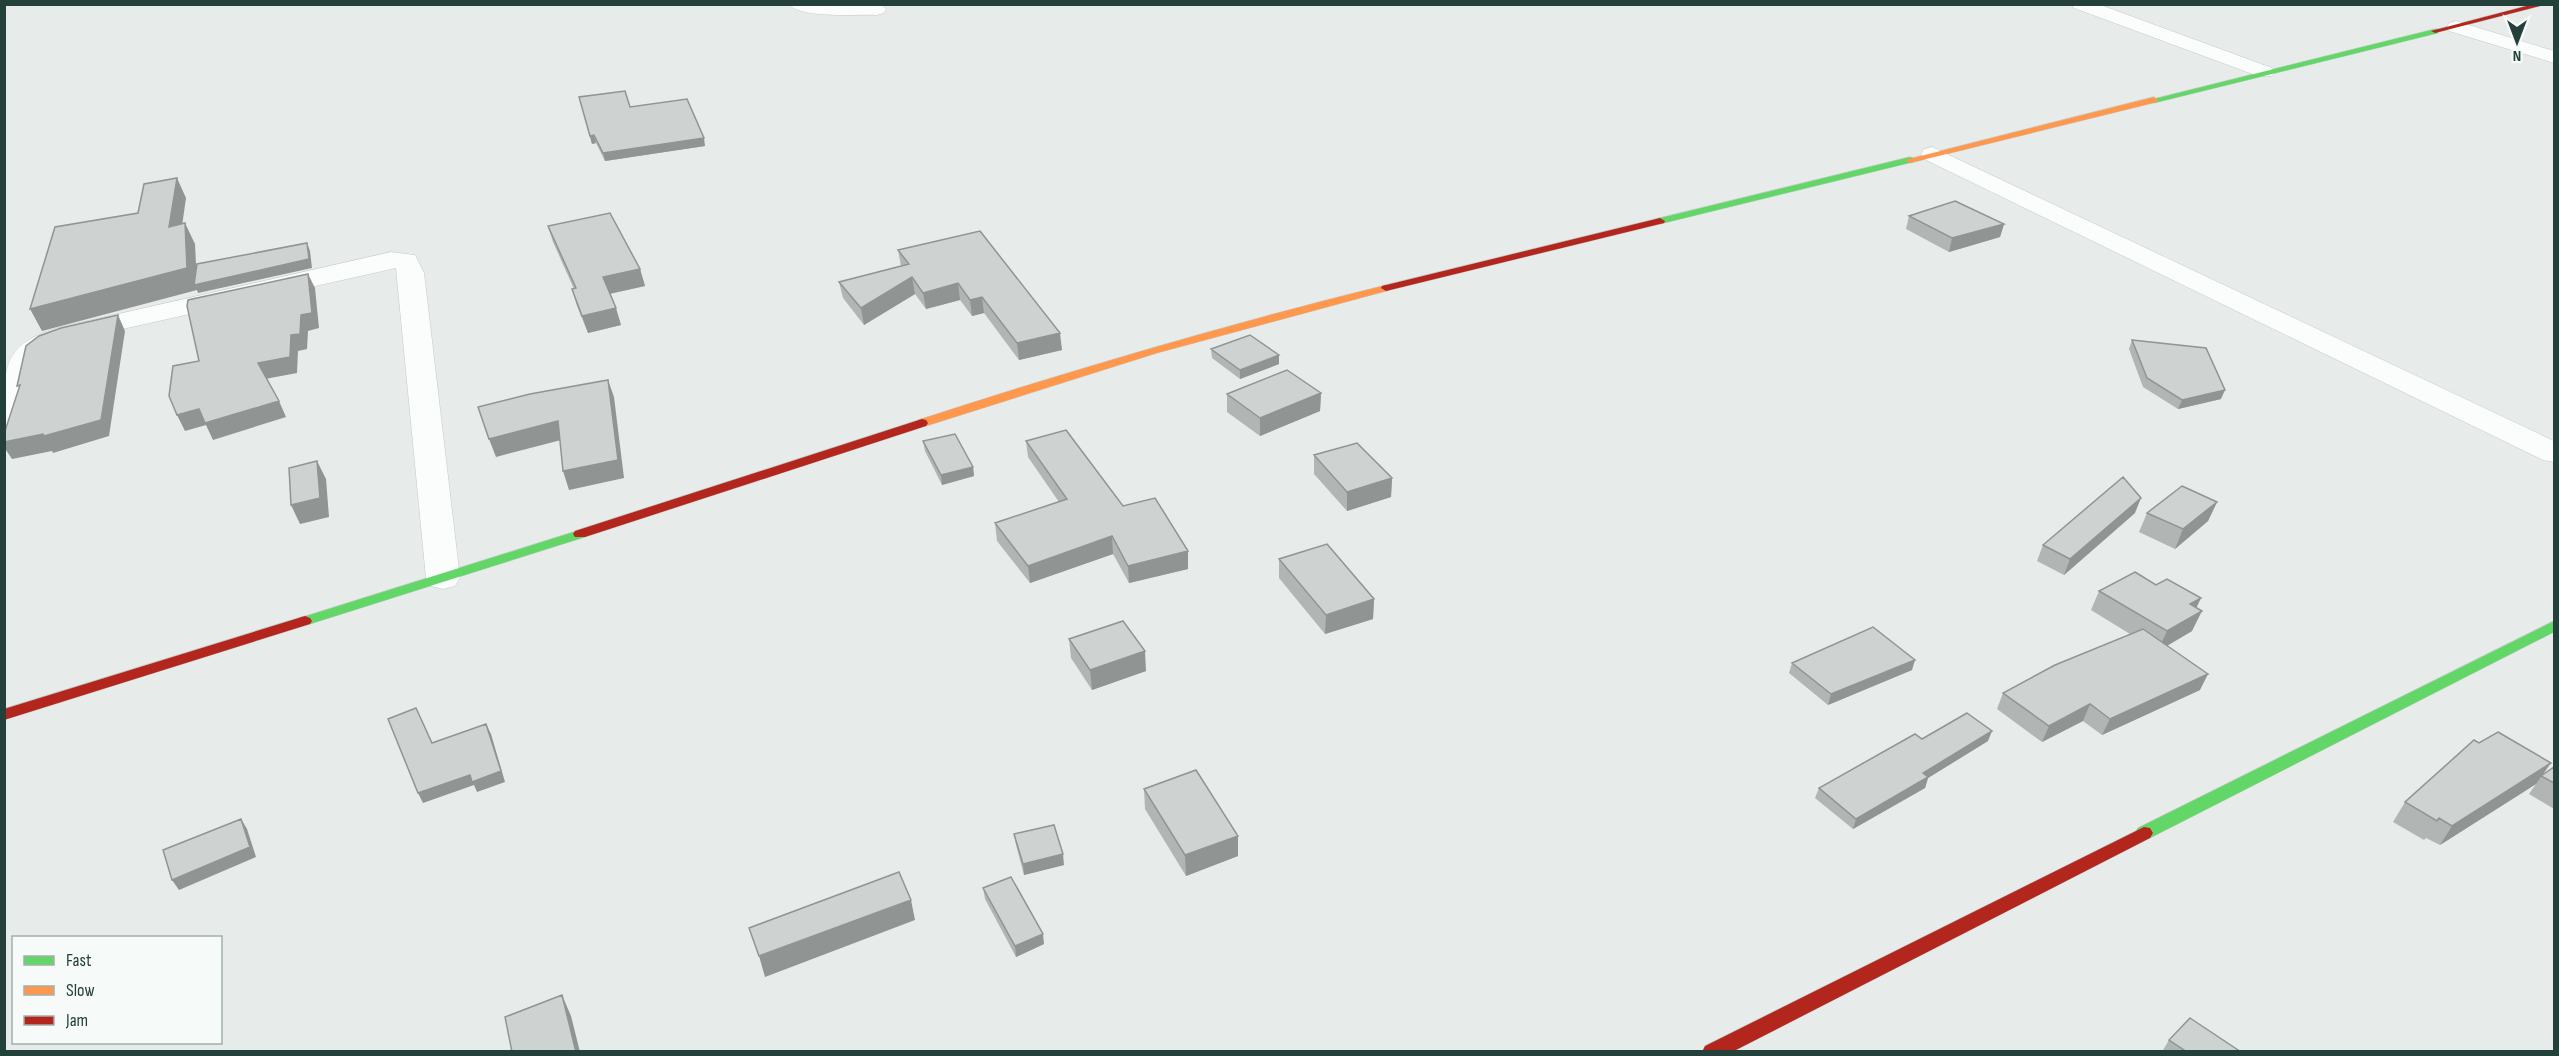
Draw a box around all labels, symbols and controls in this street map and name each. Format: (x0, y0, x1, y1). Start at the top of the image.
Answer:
north arrow (2487, 12, 2547, 72)
text: N (2513, 46, 2521, 65)
legend (12, 936, 222, 1044)
text: Fast (66, 950, 92, 971)
text: Slow (66, 980, 95, 1001)
text: Jam (65, 1010, 88, 1031)

